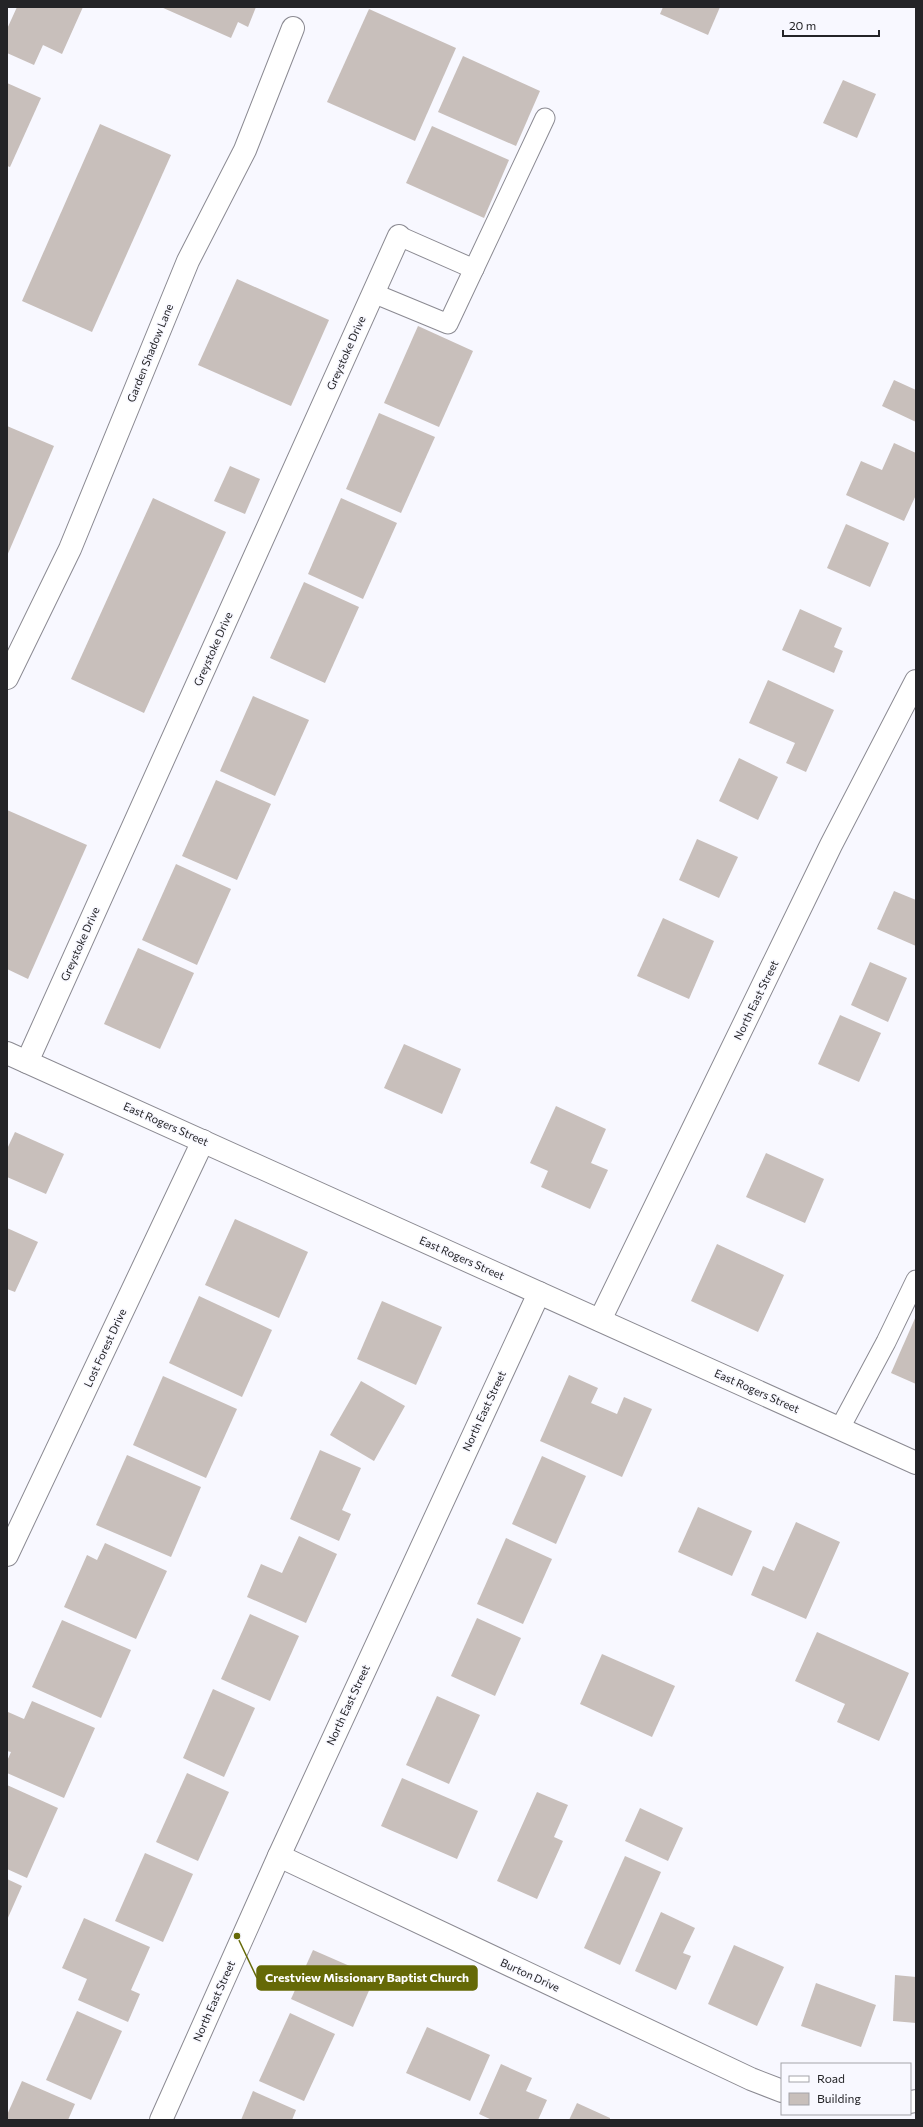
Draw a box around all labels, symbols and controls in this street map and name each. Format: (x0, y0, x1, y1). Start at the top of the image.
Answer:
scale bar (783, 12, 879, 38)
text: 20 m (789, 18, 816, 32)
street label: Garden Shadow Lane (124, 302, 175, 404)
street label: Greystoke Drive (323, 314, 368, 392)
street label: Greystoke Drive (190, 610, 235, 688)
street label: Greystoke Drive (57, 905, 102, 983)
street label: North East Street (731, 957, 781, 1042)
street label: East Rogers Street (122, 1099, 211, 1148)
street label: East Rogers Street (418, 1233, 507, 1282)
street label: Lost Forest Drive (81, 1306, 129, 1389)
street label: East Rogers Street (713, 1366, 802, 1415)
street label: North East Street (459, 1368, 508, 1453)
street label: North East Street (323, 1662, 372, 1747)
street label: Burton Drive (499, 1955, 562, 1994)
street label: North East Street (190, 1958, 237, 2043)
callout: Crestview Missionary Baptist Church (257, 1966, 477, 1990)
text: Crestview Missionary Baptist Church (265, 1970, 469, 1984)
legend (781, 2063, 911, 2115)
text: Road (817, 2071, 845, 2085)
text: Building (817, 2091, 861, 2105)

